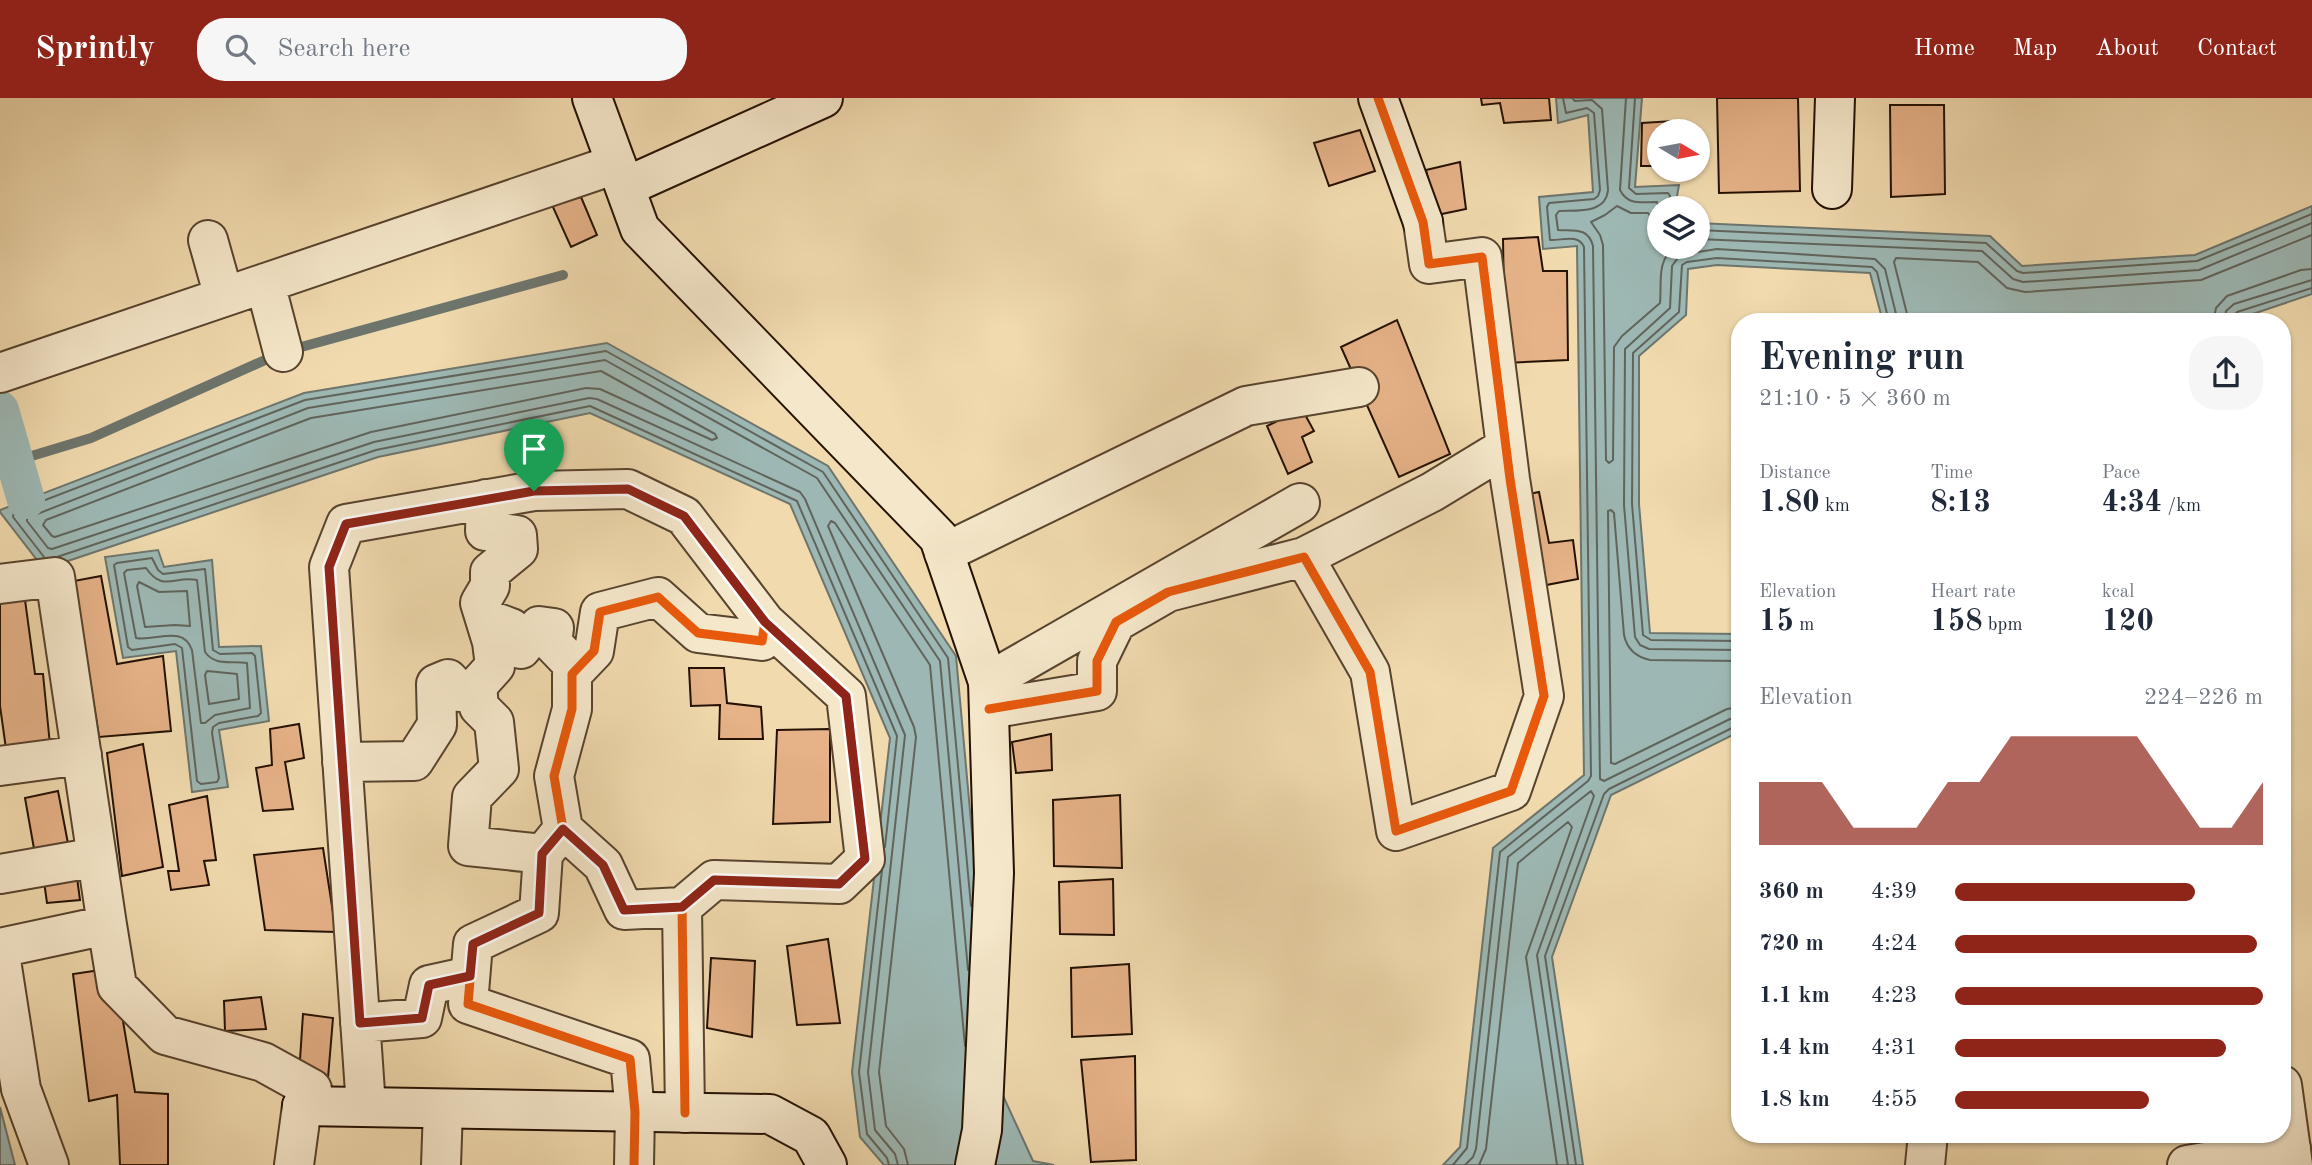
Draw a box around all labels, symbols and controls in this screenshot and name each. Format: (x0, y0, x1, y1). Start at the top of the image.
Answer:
search box (197, 18, 687, 81)
icon: search (221, 30, 259, 68)
text: Sprintly (35, 33, 155, 66)
text: Search here (277, 36, 410, 62)
text: Home (1914, 37, 1975, 61)
text: Map (2013, 37, 2057, 61)
text: About (2095, 37, 2159, 61)
text: Contact (2197, 37, 2277, 61)
north arrow (1647, 119, 1710, 182)
map controls (1647, 119, 1710, 259)
button: layers (1647, 196, 1710, 259)
button: share (2189, 336, 2263, 410)
text: Evening run (1759, 340, 1965, 378)
text: 21:10 · 5 × 360 m (1759, 387, 1951, 410)
pin (504, 419, 564, 491)
icon: arrive (515, 430, 553, 468)
text: Distance (1759, 464, 1831, 483)
text: Time (1930, 464, 1973, 483)
text: Pace (2102, 464, 2140, 483)
text: 1.80 (1759, 488, 1820, 518)
text: 8:13 (1930, 488, 1991, 518)
text: 4:34 (2102, 488, 2162, 518)
text: km (1820, 497, 1850, 516)
text: /km (2162, 497, 2201, 516)
text: Elevation (1759, 583, 1836, 602)
text: Heart rate (1930, 583, 2016, 602)
text: kcal (2102, 583, 2134, 602)
text: 15 (1759, 607, 1794, 637)
text: 158 (1930, 607, 1983, 637)
text: 120 (2102, 607, 2154, 637)
text: m (1794, 616, 1814, 635)
text: bpm (1983, 616, 2023, 635)
text: Elevation (1759, 686, 1853, 709)
text: 224–226 m (2144, 686, 2263, 709)
text: 360 m (1759, 880, 1824, 903)
text: 4:39 (1871, 880, 1917, 903)
text: 720 m (1759, 932, 1824, 955)
text: 4:24 (1871, 932, 1917, 955)
text: 1.1 km (1759, 984, 1830, 1007)
text: 4:23 (1871, 984, 1917, 1007)
text: 1.4 km (1759, 1036, 1830, 1059)
text: 4:31 (1871, 1036, 1917, 1059)
text: 1.8 km (1759, 1088, 1830, 1111)
text: 4:55 (1871, 1088, 1917, 1111)

